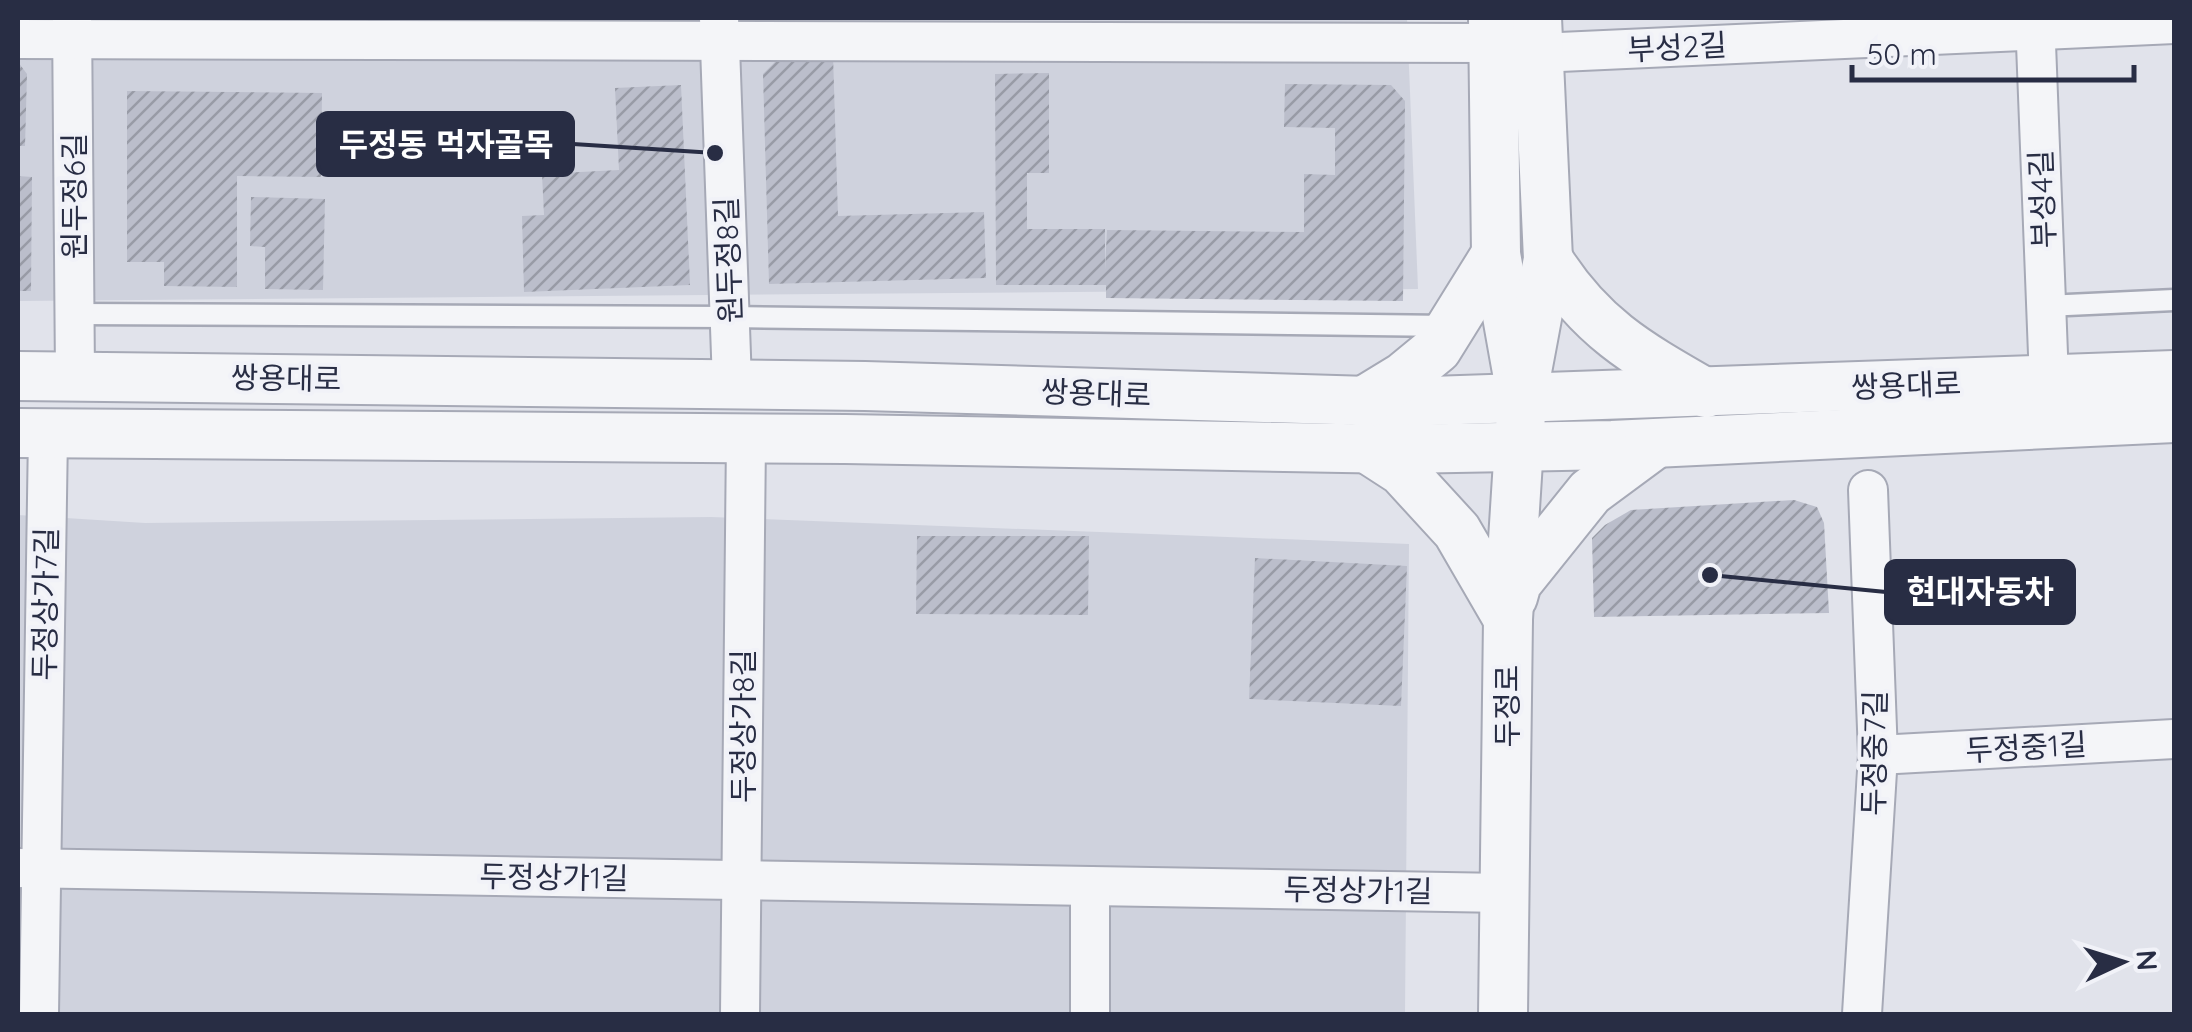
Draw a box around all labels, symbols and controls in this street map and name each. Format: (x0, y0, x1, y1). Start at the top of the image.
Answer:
scale bar (1852, 20, 2134, 82)
street label: 부성2길 (1626, 25, 1728, 69)
text: 50 m (1867, 35, 1937, 73)
callout: 두정동 먹자골목 (318, 113, 573, 175)
text: 두정동 먹자골목 (338, 124, 554, 164)
street label: 원두정6길 (55, 133, 93, 259)
street label: 부성4길 (2021, 149, 2063, 249)
street label: 원두정8길 (707, 196, 749, 324)
street label: 쌍용대로 (230, 358, 342, 398)
street label: 쌍용대로 (1850, 364, 1962, 406)
street label: 쌍용대로 (1040, 372, 1152, 414)
street label: 두정상가7길 (25, 527, 65, 681)
callout: 현대자동차 (1886, 561, 2074, 623)
text: 현대자동차 (1906, 571, 2054, 611)
street label: 두정상가8길 (724, 649, 762, 803)
street label: 두정로 (1488, 665, 1526, 747)
street label: 두정중7길 (1854, 690, 1894, 816)
street label: 두정중1길 (1964, 725, 2088, 769)
street label: 두정상가1길 (479, 857, 629, 897)
street label: 두정상가1길 (1283, 870, 1433, 910)
north arrow (2072, 912, 2172, 1012)
text: N (2129, 949, 2166, 972)

